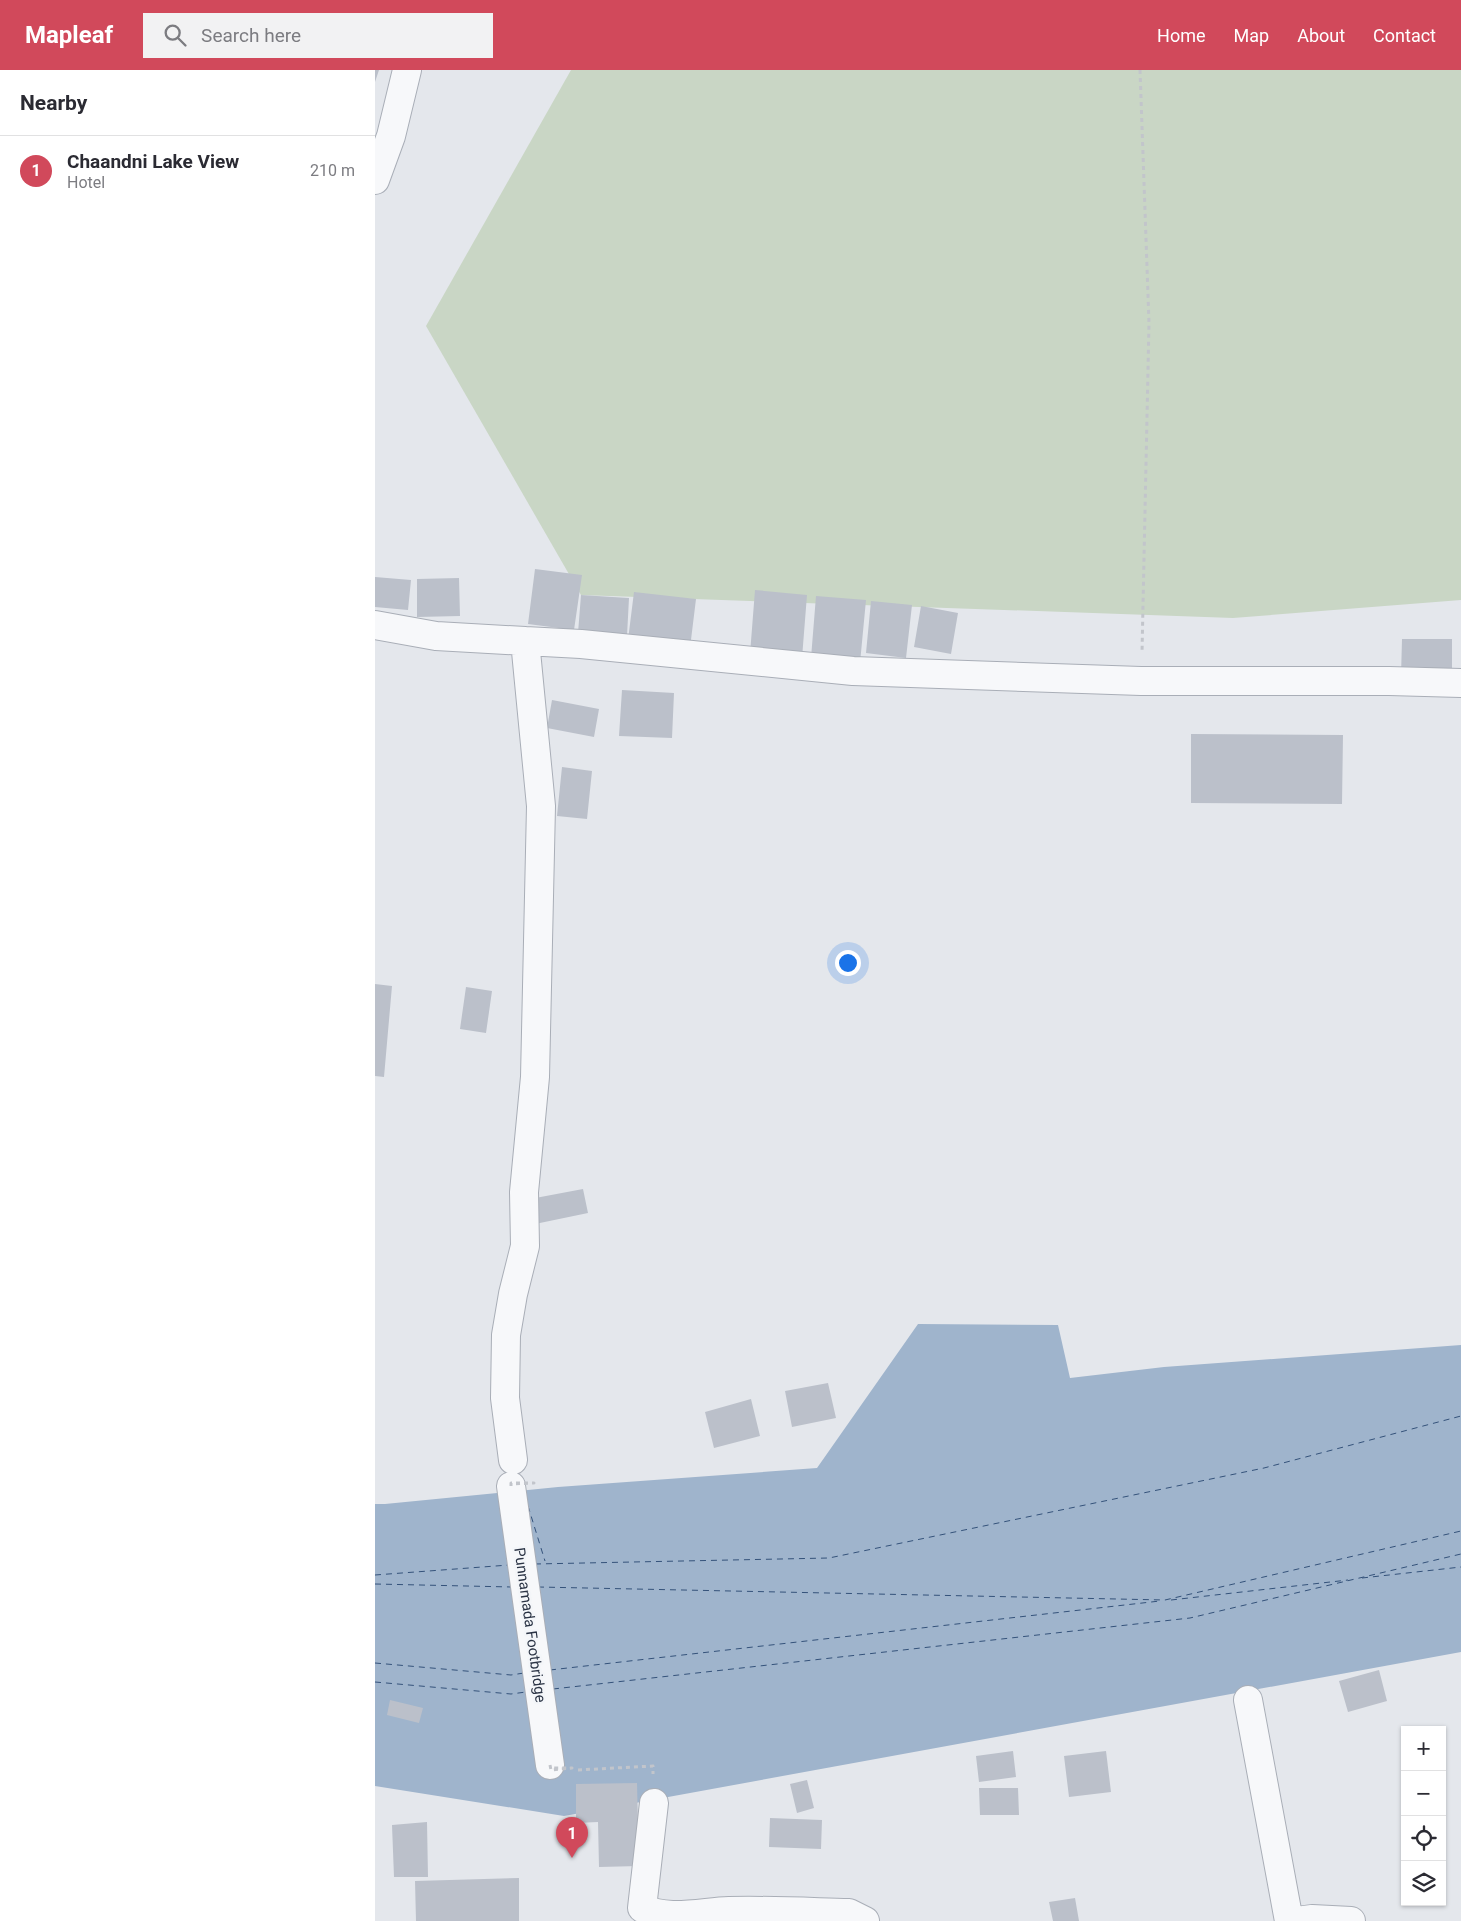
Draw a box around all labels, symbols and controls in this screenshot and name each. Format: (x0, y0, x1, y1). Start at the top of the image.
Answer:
search box (143, 13, 493, 58)
text: Mapleaf (25, 21, 113, 49)
icon: search (161, 21, 189, 49)
text: Search here (201, 24, 301, 47)
text: Home (1157, 25, 1206, 46)
text: Map (1234, 25, 1269, 46)
text: About (1297, 25, 1345, 46)
text: Contact (1373, 25, 1436, 46)
text: Nearby (20, 91, 87, 115)
text: Chaandni Lake View (67, 150, 239, 173)
text: 1 (31, 161, 41, 180)
text: 210 m (310, 161, 355, 180)
text: Hotel (67, 173, 105, 192)
your location (835, 950, 861, 976)
street label: Punnamada Footbridge (510, 1546, 550, 1704)
map controls (1401, 1726, 1446, 1906)
button: + (1401, 1726, 1446, 1771)
button: − (1401, 1771, 1446, 1816)
button: locate (1401, 1816, 1446, 1861)
pin: 1 (556, 1817, 588, 1858)
button: layers (1401, 1861, 1446, 1906)

